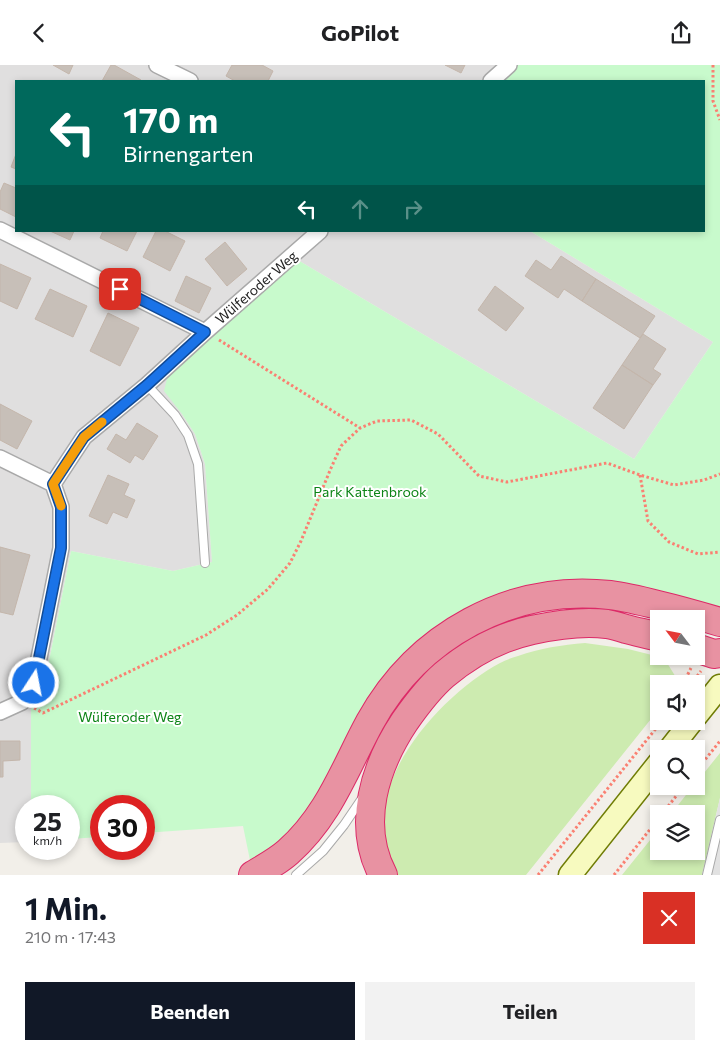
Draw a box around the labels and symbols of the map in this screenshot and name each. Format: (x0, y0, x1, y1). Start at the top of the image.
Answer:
street label: Wülferoder Weg (211, 246, 301, 327)
pin (99, 268, 141, 310)
park label: Park Kattenbrook (313, 483, 427, 500)
north arrow (650, 610, 705, 665)
position arrow (7, 656, 59, 708)
park label: Wülferoder Weg (78, 708, 182, 725)
speed limit sign: 30 (90, 795, 155, 860)

